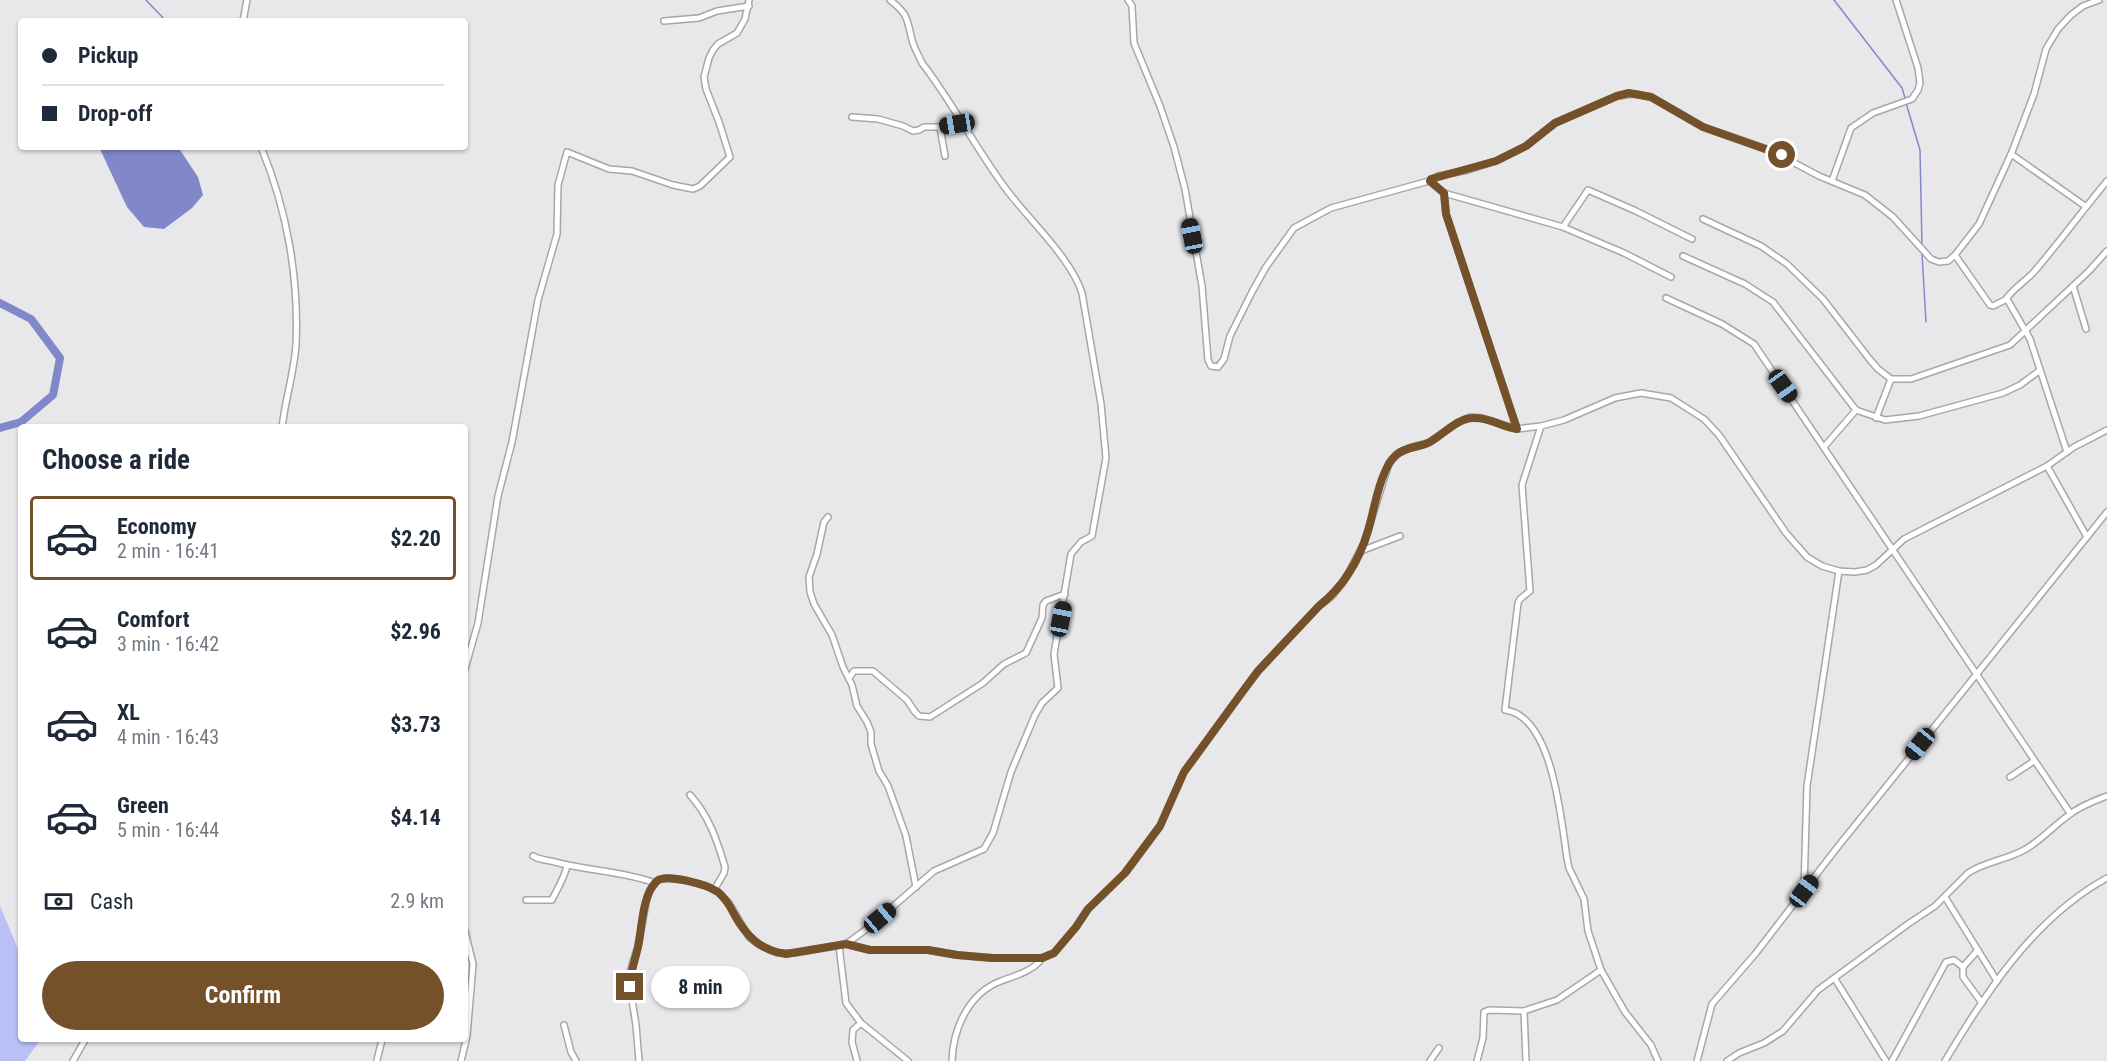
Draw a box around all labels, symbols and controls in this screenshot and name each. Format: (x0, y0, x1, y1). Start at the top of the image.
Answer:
text: Pickup (78, 43, 138, 68)
text: Drop-off (78, 101, 152, 126)
car (938, 112, 976, 136)
route start (1768, 141, 1795, 168)
car (1180, 217, 1204, 255)
car (1765, 366, 1801, 406)
text: Choose a ride (42, 444, 190, 476)
icon: car (45, 511, 99, 565)
text: Economy (117, 514, 197, 539)
text: $2.20 (390, 526, 441, 551)
text: 2 min · 16:41 (117, 539, 219, 563)
car (1049, 600, 1073, 638)
icon: car (45, 604, 99, 658)
text: Comfort (117, 607, 190, 632)
text: $2.96 (390, 619, 441, 644)
text: 3 min · 16:42 (117, 632, 219, 656)
icon: car (45, 697, 99, 751)
text: XL (117, 700, 140, 725)
text: $3.73 (390, 712, 441, 737)
car (1902, 724, 1938, 764)
text: 4 min · 16:43 (117, 725, 219, 749)
icon: car (45, 790, 99, 844)
text: Green (117, 793, 169, 818)
text: $4.14 (390, 805, 441, 830)
text: 5 min · 16:44 (117, 818, 219, 842)
car (1786, 871, 1822, 911)
icon: cash (42, 885, 75, 918)
text: Cash (90, 889, 134, 914)
text: 2.9 km (390, 889, 444, 913)
car (860, 900, 900, 936)
button: Confirm (42, 961, 444, 1030)
callout: 8 min (651, 966, 750, 1008)
route end (616, 973, 643, 1000)
text: 8 min (678, 975, 723, 999)

